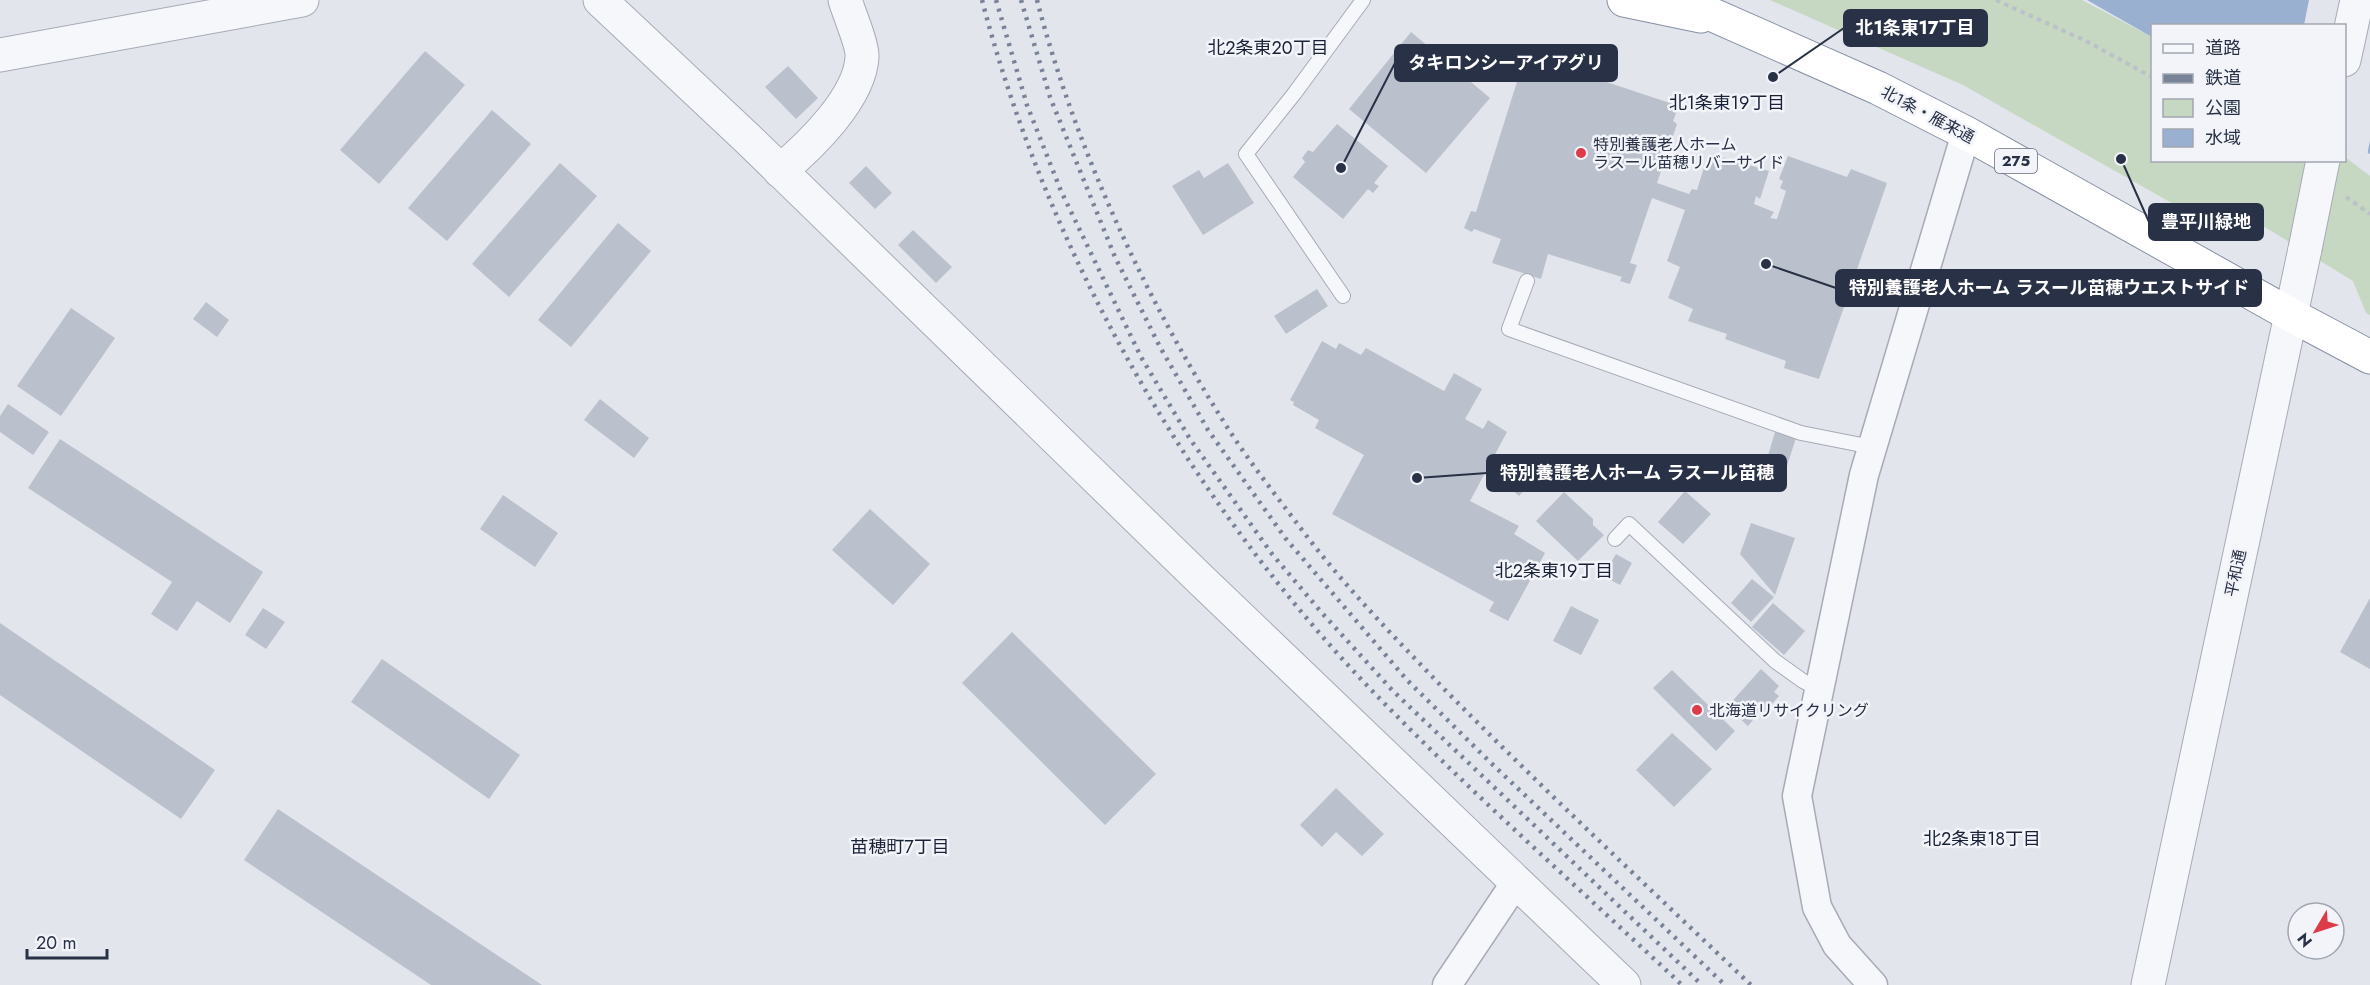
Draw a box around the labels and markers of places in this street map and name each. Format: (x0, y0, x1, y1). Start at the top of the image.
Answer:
callout: 北1条東17丁目 (1844, 10, 1987, 46)
callout: タキロンシーアイアグリ (1395, 45, 1617, 81)
place label: 特別養護老人ホーム ラスール苗穂リバーサイド (1593, 133, 1784, 174)
marker: 特別養護老人ホーム ラスール苗穂リバーサイド (1574, 146, 1588, 160)
callout: 豊平川緑地 (2149, 204, 2263, 240)
callout: 特別養護老人ホーム ラスール苗穂ウエストサイド (1836, 270, 2261, 306)
callout: 特別養護老人ホーム ラスール苗穂 (1487, 455, 1786, 491)
place label: 北海道リサイクリング (1709, 699, 1869, 722)
marker: 北海道リサイクリング (1690, 703, 1704, 717)

